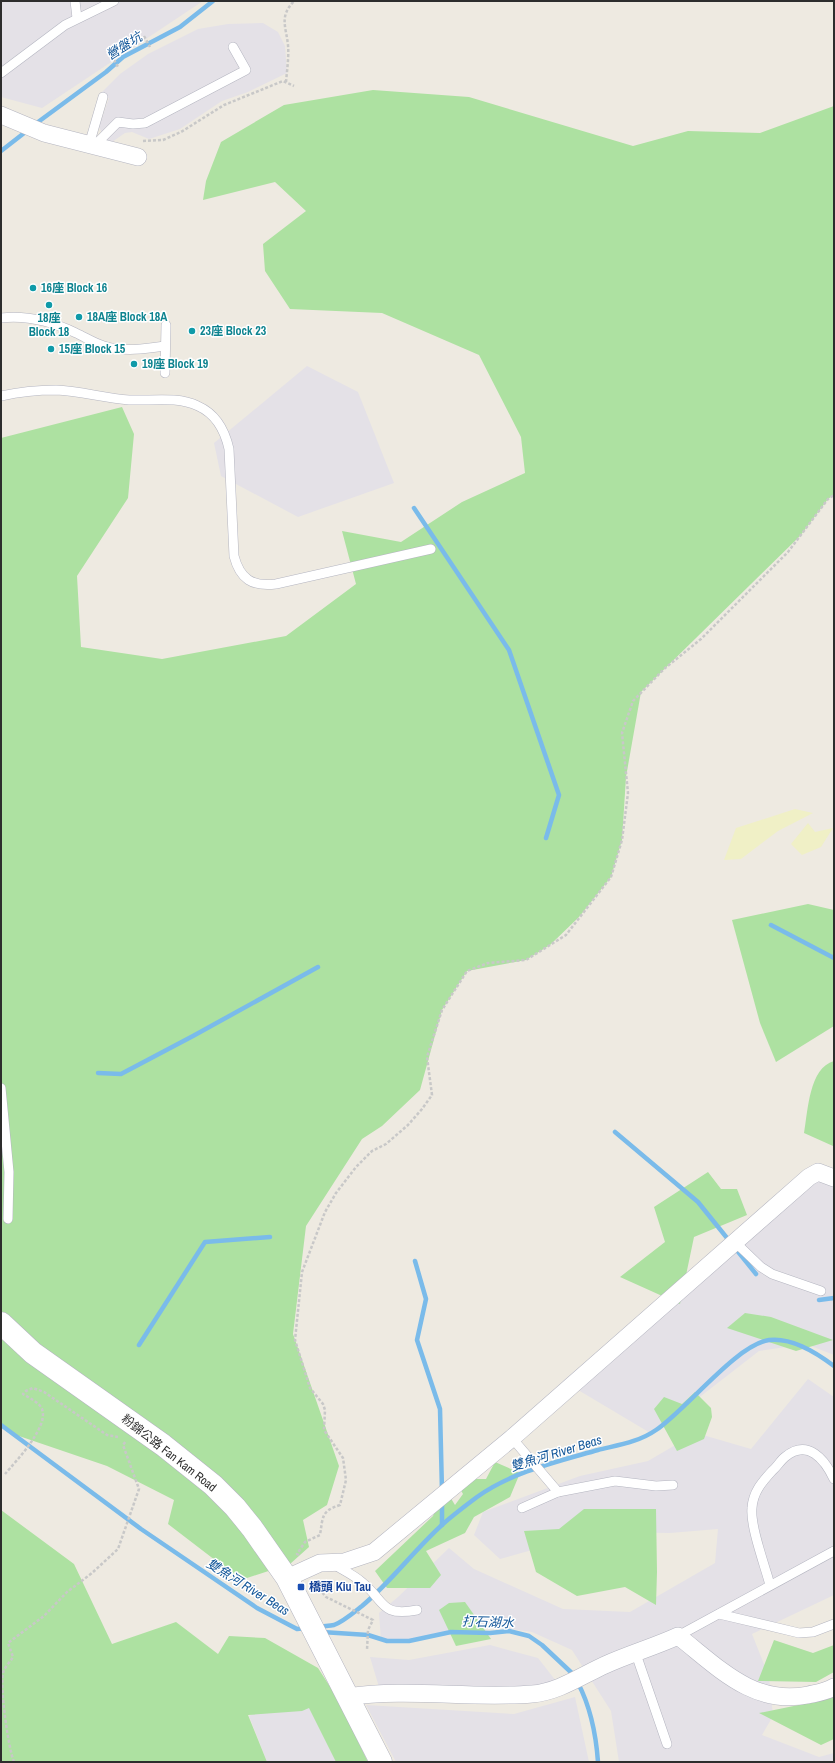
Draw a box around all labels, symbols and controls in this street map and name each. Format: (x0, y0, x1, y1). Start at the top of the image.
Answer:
water label: 營盤坑 (103, 27, 147, 64)
place label: 16座 Block 16 (41, 280, 108, 296)
marker: 16座 Block 16 (28, 283, 38, 293)
marker: 18座 Block 18 (44, 300, 54, 310)
place label: 18A座 Block 18A (87, 309, 168, 325)
place label: 18座 Block 18 (29, 310, 70, 340)
marker: 18A座 Block 18A (74, 312, 84, 322)
place label: 23座 Block 23 (200, 323, 267, 339)
marker: 23座 Block 23 (187, 326, 197, 336)
place label: 15座 Block 15 (59, 341, 126, 357)
marker: 15座 Block 15 (46, 344, 56, 354)
place label: 19座 Block 19 (142, 356, 209, 372)
marker: 19座 Block 19 (129, 359, 139, 369)
street label: 粉錦公路 Fan Kam Road (118, 1411, 220, 1495)
water label: 雙魚河 River Beas (508, 1431, 604, 1475)
water label: 雙魚河 River Beas (203, 1555, 293, 1619)
place label: 橋頭 Kiu Tau (309, 1579, 371, 1595)
marker: 橋頭 Kiu Tau (296, 1582, 306, 1592)
water label: 打石湖水 (462, 1613, 515, 1631)

